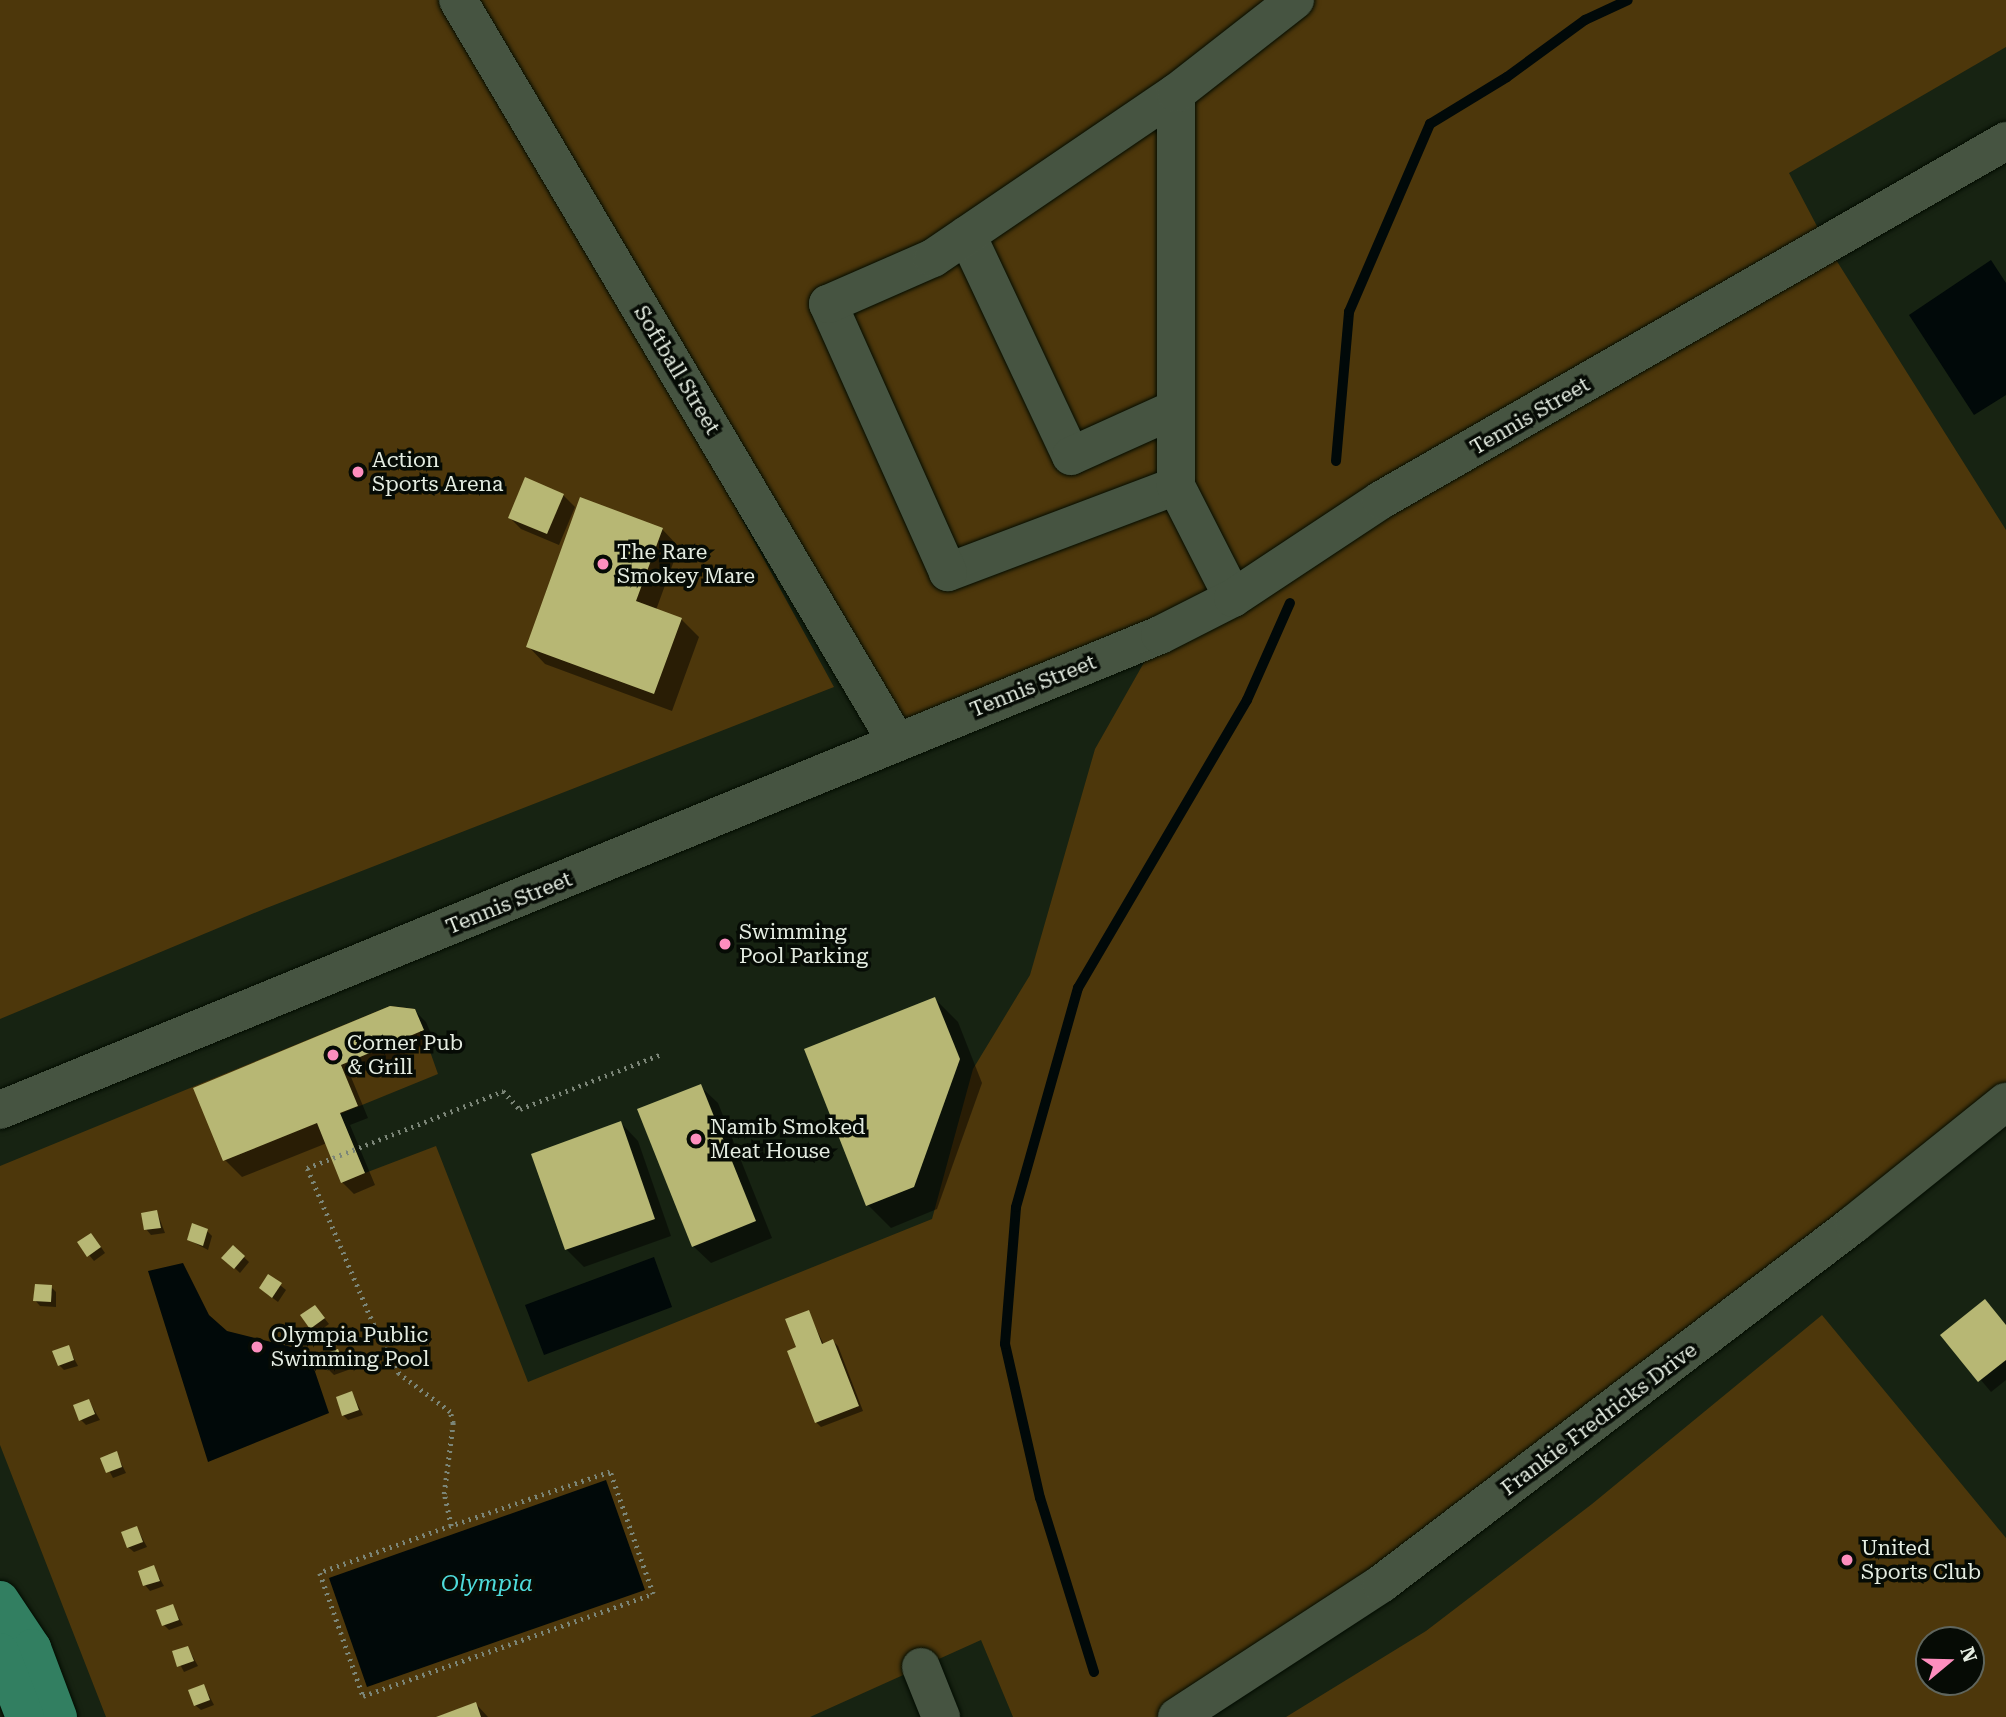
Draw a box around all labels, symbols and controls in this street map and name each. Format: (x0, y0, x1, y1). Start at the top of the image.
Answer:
street label: Softball Street (629, 301, 725, 439)
street label: Tennis Street (1466, 372, 1594, 460)
place label: Action Sports Arena (372, 447, 503, 497)
marker: Action Sports Arena (350, 464, 366, 480)
place label: The Rare Smokey Mare (617, 539, 755, 589)
marker: The Rare Smokey Mare (595, 556, 611, 572)
street label: Tennis Street (966, 649, 1100, 723)
street label: Tennis Street (442, 866, 576, 940)
place label: Swimming Pool Parking (739, 919, 868, 969)
marker: Swimming Pool Parking (717, 936, 733, 952)
place label: Corner Pub & Grill (347, 1030, 463, 1080)
marker: Corner Pub & Grill (325, 1047, 341, 1063)
place label: Namib Smoked Meat House (710, 1114, 865, 1164)
marker: Namib Smoked Meat House (688, 1131, 704, 1147)
place label: Olympia Public Swimming Pool (271, 1322, 429, 1372)
street label: Frankie Fredricks Drive (1496, 1337, 1702, 1501)
marker: Olympia Public Swimming Pool (249, 1339, 265, 1355)
place label: United Sports Club (1861, 1535, 1981, 1585)
marker: United Sports Club (1839, 1552, 1855, 1568)
water label: Olympia (441, 1570, 533, 1598)
north arrow (1915, 1626, 1985, 1696)
text: N (1955, 1644, 1982, 1665)

